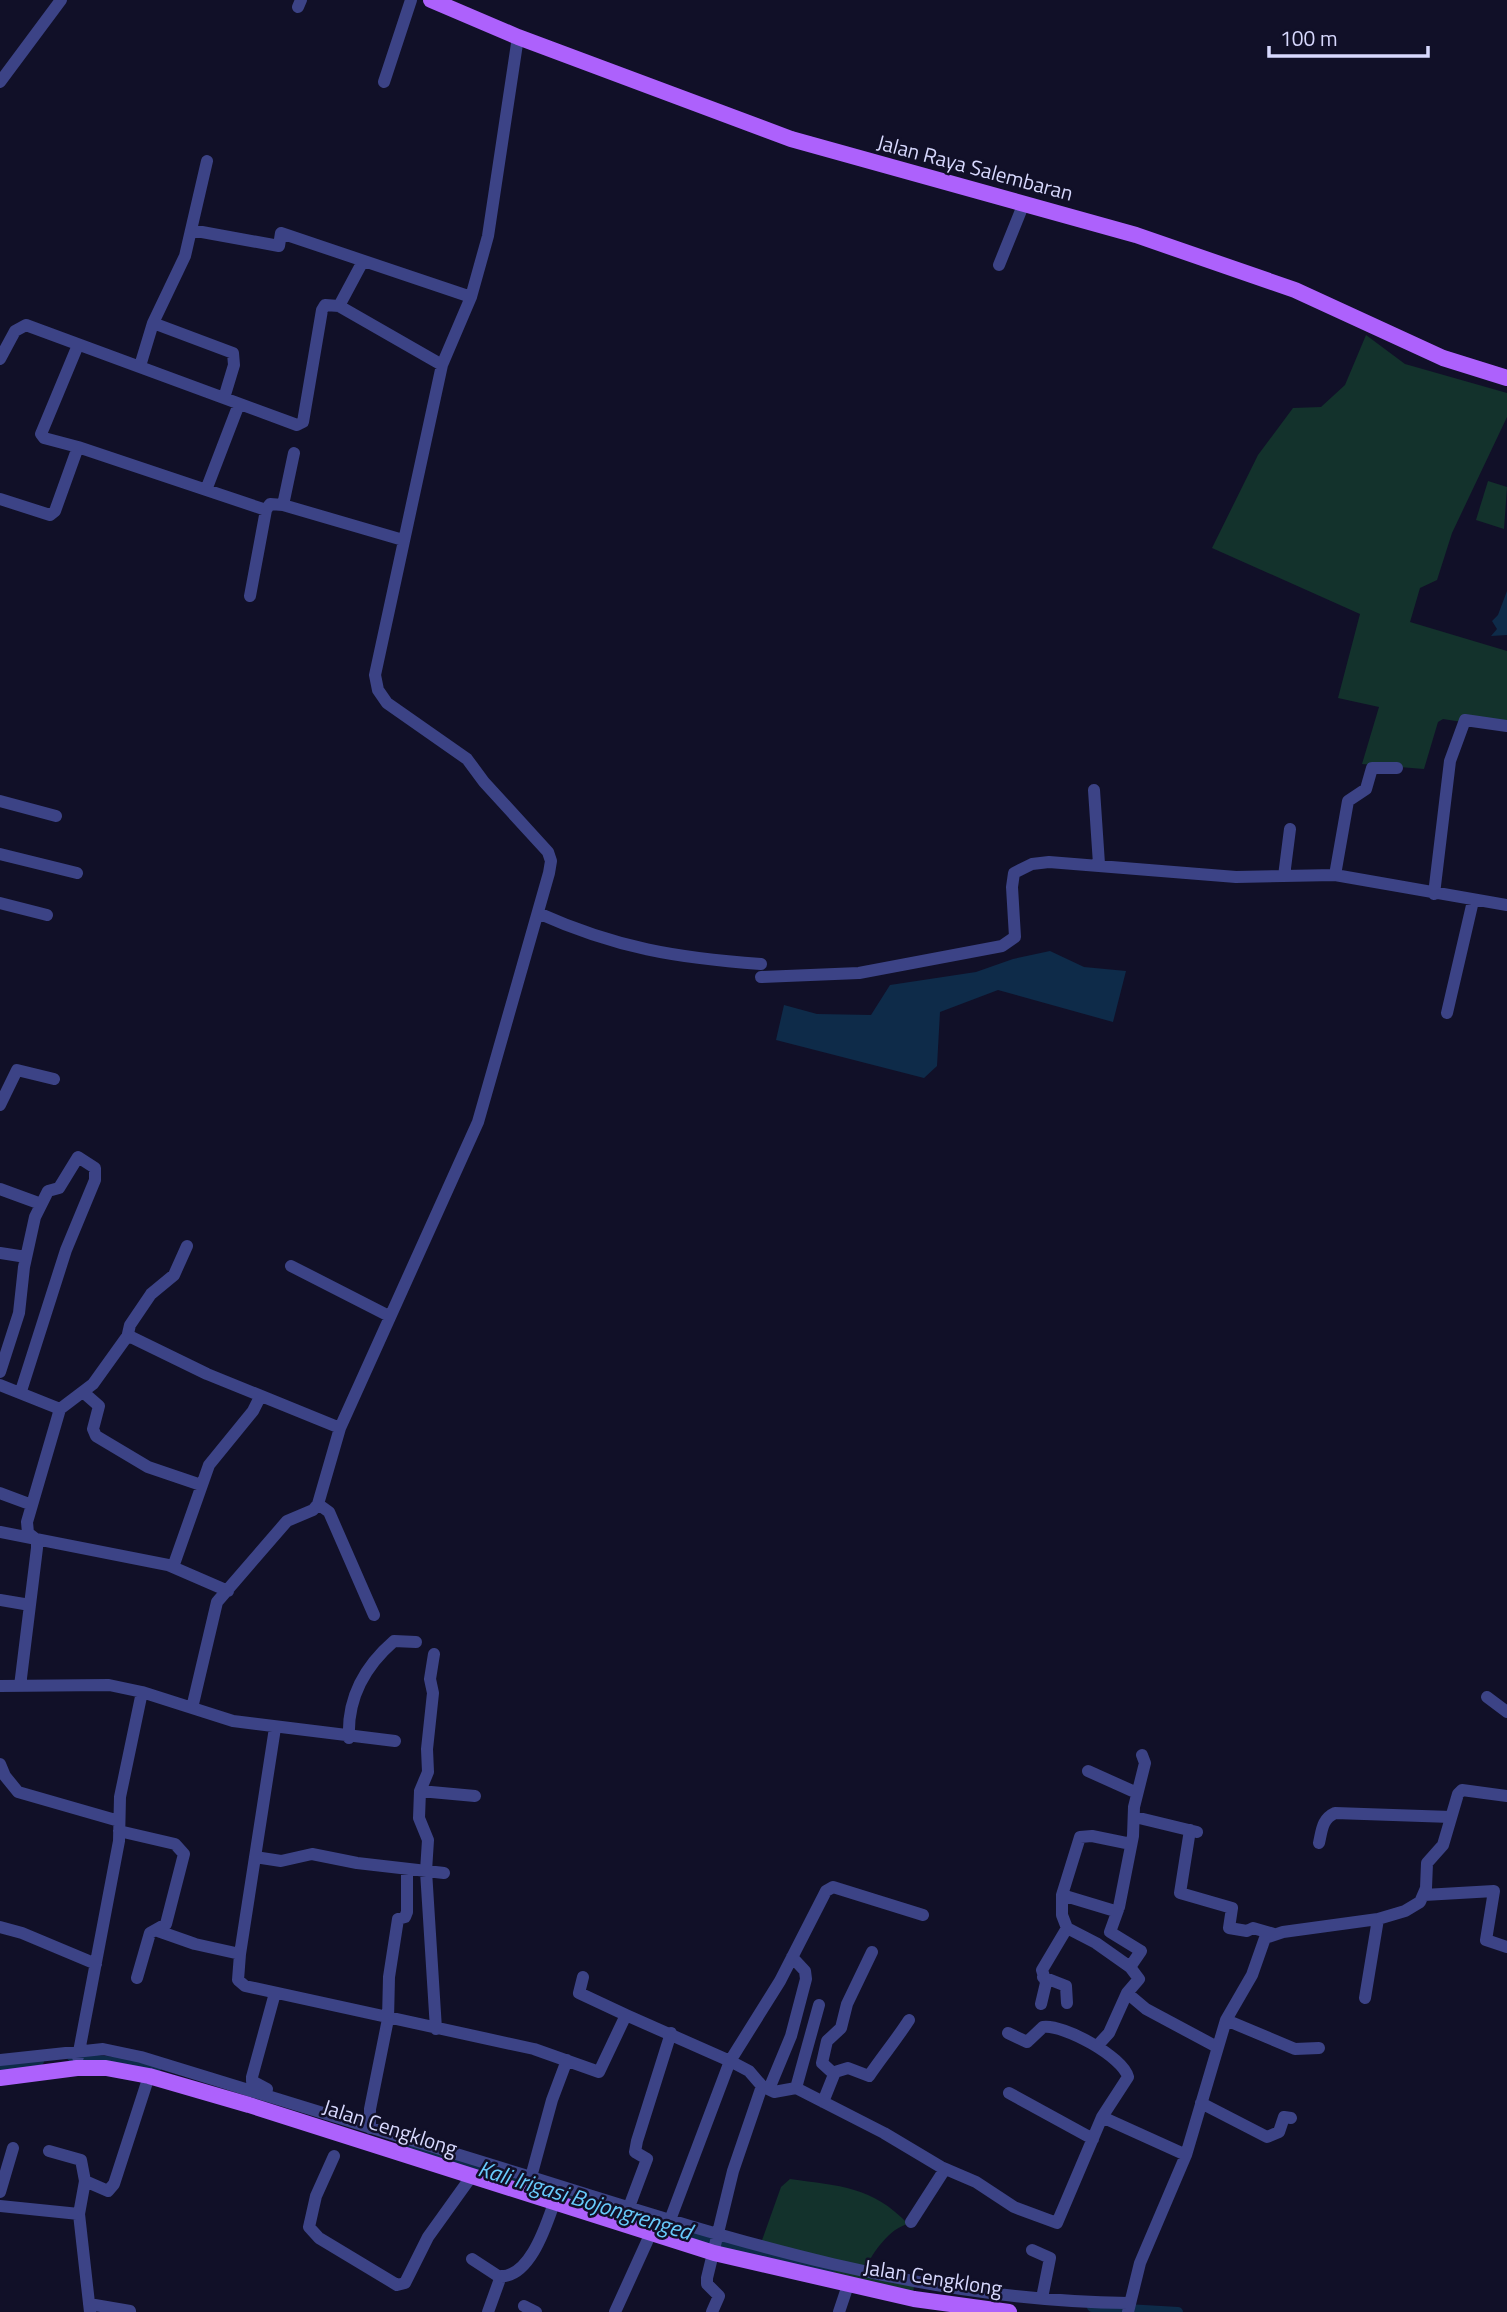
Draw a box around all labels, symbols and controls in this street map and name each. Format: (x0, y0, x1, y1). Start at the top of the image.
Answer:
scale bar (1269, 14, 1428, 58)
text: 100 m (1280, 22, 1337, 54)
street label: Jalan Raya Salembaran (874, 125, 1077, 209)
street label: Jalan Cengklong (319, 2090, 462, 2164)
water label: Kali Irigasi Bojongrenged (474, 2150, 699, 2249)
street label: Jalan Cengklong (862, 2250, 1005, 2304)

